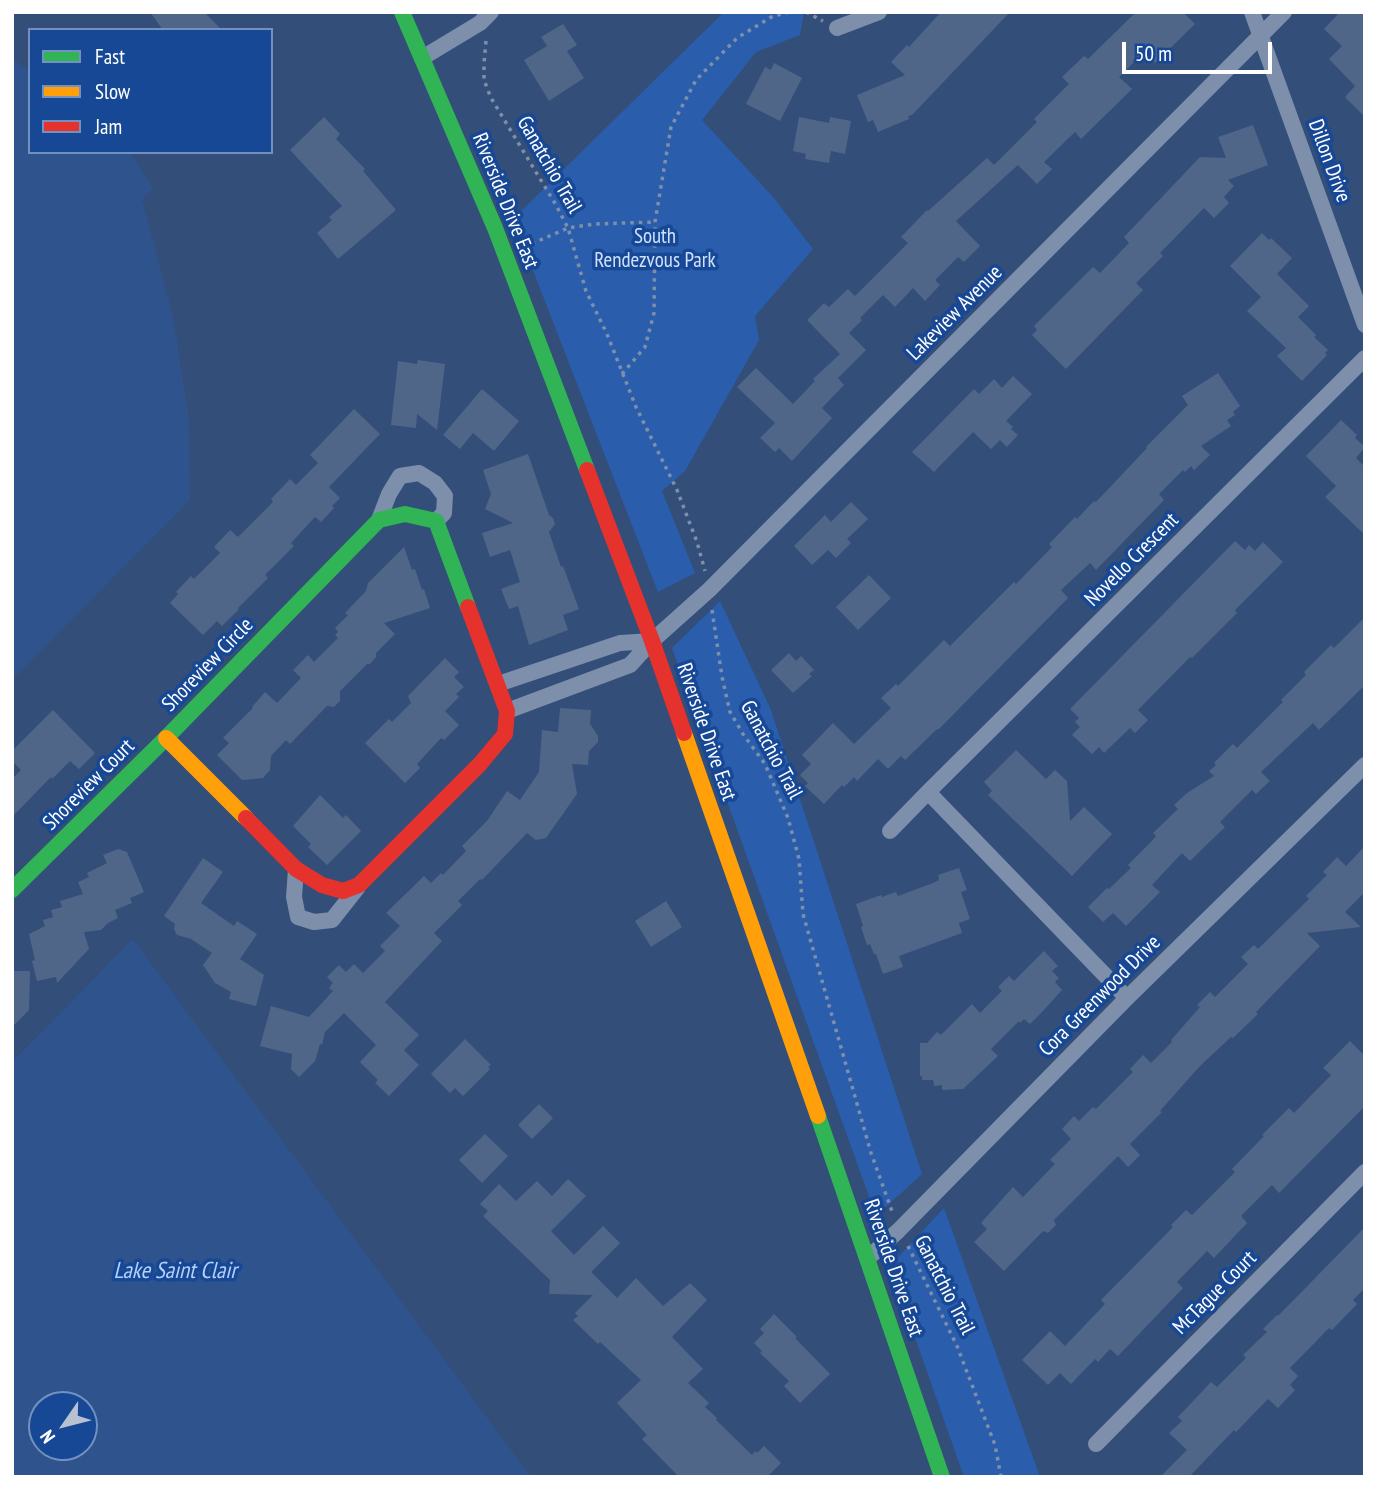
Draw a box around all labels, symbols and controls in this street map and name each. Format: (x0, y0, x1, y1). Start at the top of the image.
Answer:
legend (28, 28, 273, 154)
scale bar (1125, 28, 1276, 72)
text: 50 m (1135, 40, 1172, 67)
text: Fast (95, 43, 125, 70)
text: Slow (95, 78, 130, 105)
street label: Ganatchio Trail (511, 112, 587, 218)
text: Jam (95, 113, 122, 140)
street label: Dillon Drive (1302, 116, 1356, 206)
street label: Riverside Drive East (466, 130, 544, 272)
park label: South Rendezvous Park (594, 224, 716, 274)
street label: Lakeview Avenue (902, 260, 1008, 366)
street label: Novello Crescent (1080, 508, 1184, 612)
street label: Shoreview Circle (157, 613, 259, 717)
street label: Riverside Drive East (671, 660, 741, 804)
street label: Ganatchio Trail (735, 696, 807, 804)
street label: Shoreview Court (38, 734, 140, 836)
street label: Cora Greenwood Drive (1034, 930, 1166, 1062)
street label: Riverside Drive East (858, 1196, 928, 1340)
street label: Ganatchio Trail (908, 1231, 980, 1339)
street label: McTague Court (1168, 1246, 1262, 1340)
water label: Lake Saint Clair (113, 1257, 237, 1285)
north arrow (28, 1391, 98, 1461)
text: N (35, 1426, 60, 1448)

